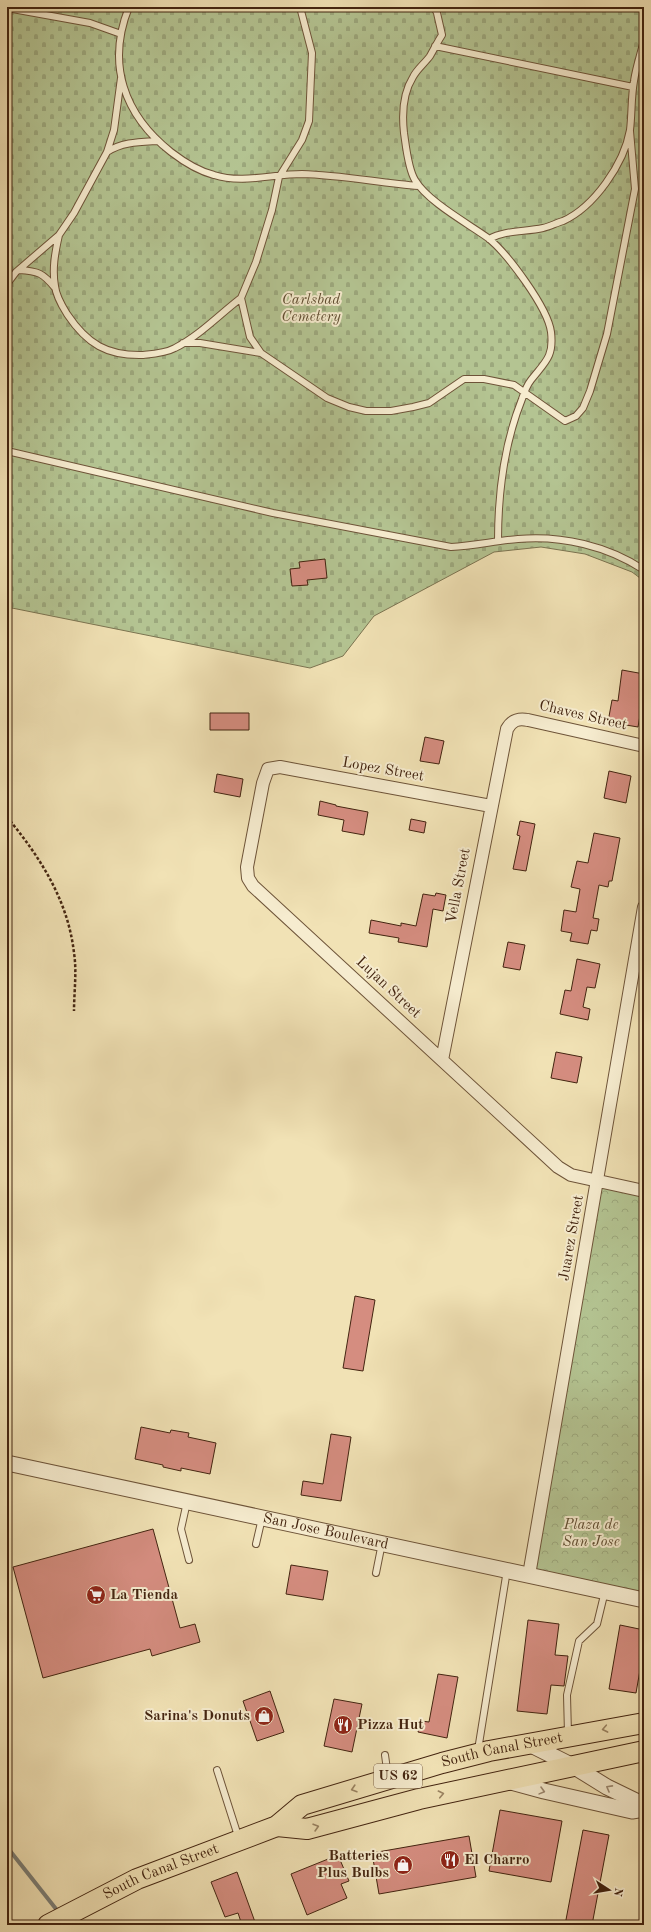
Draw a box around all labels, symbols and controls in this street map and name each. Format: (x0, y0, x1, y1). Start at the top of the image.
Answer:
park label: Carlsbad Cemetery (281, 293, 341, 325)
street label: Chaves Street (538, 699, 628, 733)
street label: Lopez Street (341, 755, 425, 785)
street label: Vella Street (444, 847, 474, 925)
street label: Lujan Street (353, 954, 423, 1022)
street label: Juarez Street (557, 1194, 587, 1282)
street label: San Jose Boulevard (262, 1511, 390, 1552)
park label: Plaza de San Jose (562, 1518, 620, 1550)
supermarket icon: La Tienda (85, 1584, 107, 1606)
place label: La Tienda (110, 1588, 179, 1603)
shop icon: Sarina's Donuts (253, 1705, 275, 1727)
place label: Sarina's Donuts (144, 1709, 250, 1724)
restaurant icon: Pizza Hut (332, 1714, 354, 1736)
place label: Pizza Hut (357, 1718, 424, 1733)
one-way arrow (602, 1724, 609, 1732)
street label: South Canal Street (440, 1730, 564, 1770)
road number: US 62 (374, 1764, 422, 1788)
one-way arrow (351, 1784, 358, 1793)
one-way arrow (539, 1786, 545, 1794)
one-way arrow (606, 1786, 613, 1793)
one-way arrow (438, 1790, 444, 1798)
one-way arrow (312, 1823, 319, 1832)
street label: South Canal Street (101, 1841, 221, 1903)
place label: Batteries Plus Bulbs (317, 1849, 389, 1881)
restaurant icon: El Charro (439, 1849, 461, 1871)
place label: El Charro (464, 1853, 530, 1868)
shop icon: Batteries Plus Bulbs (392, 1854, 414, 1876)
north arrow (589, 1870, 629, 1910)
text: N (611, 1887, 624, 1898)

